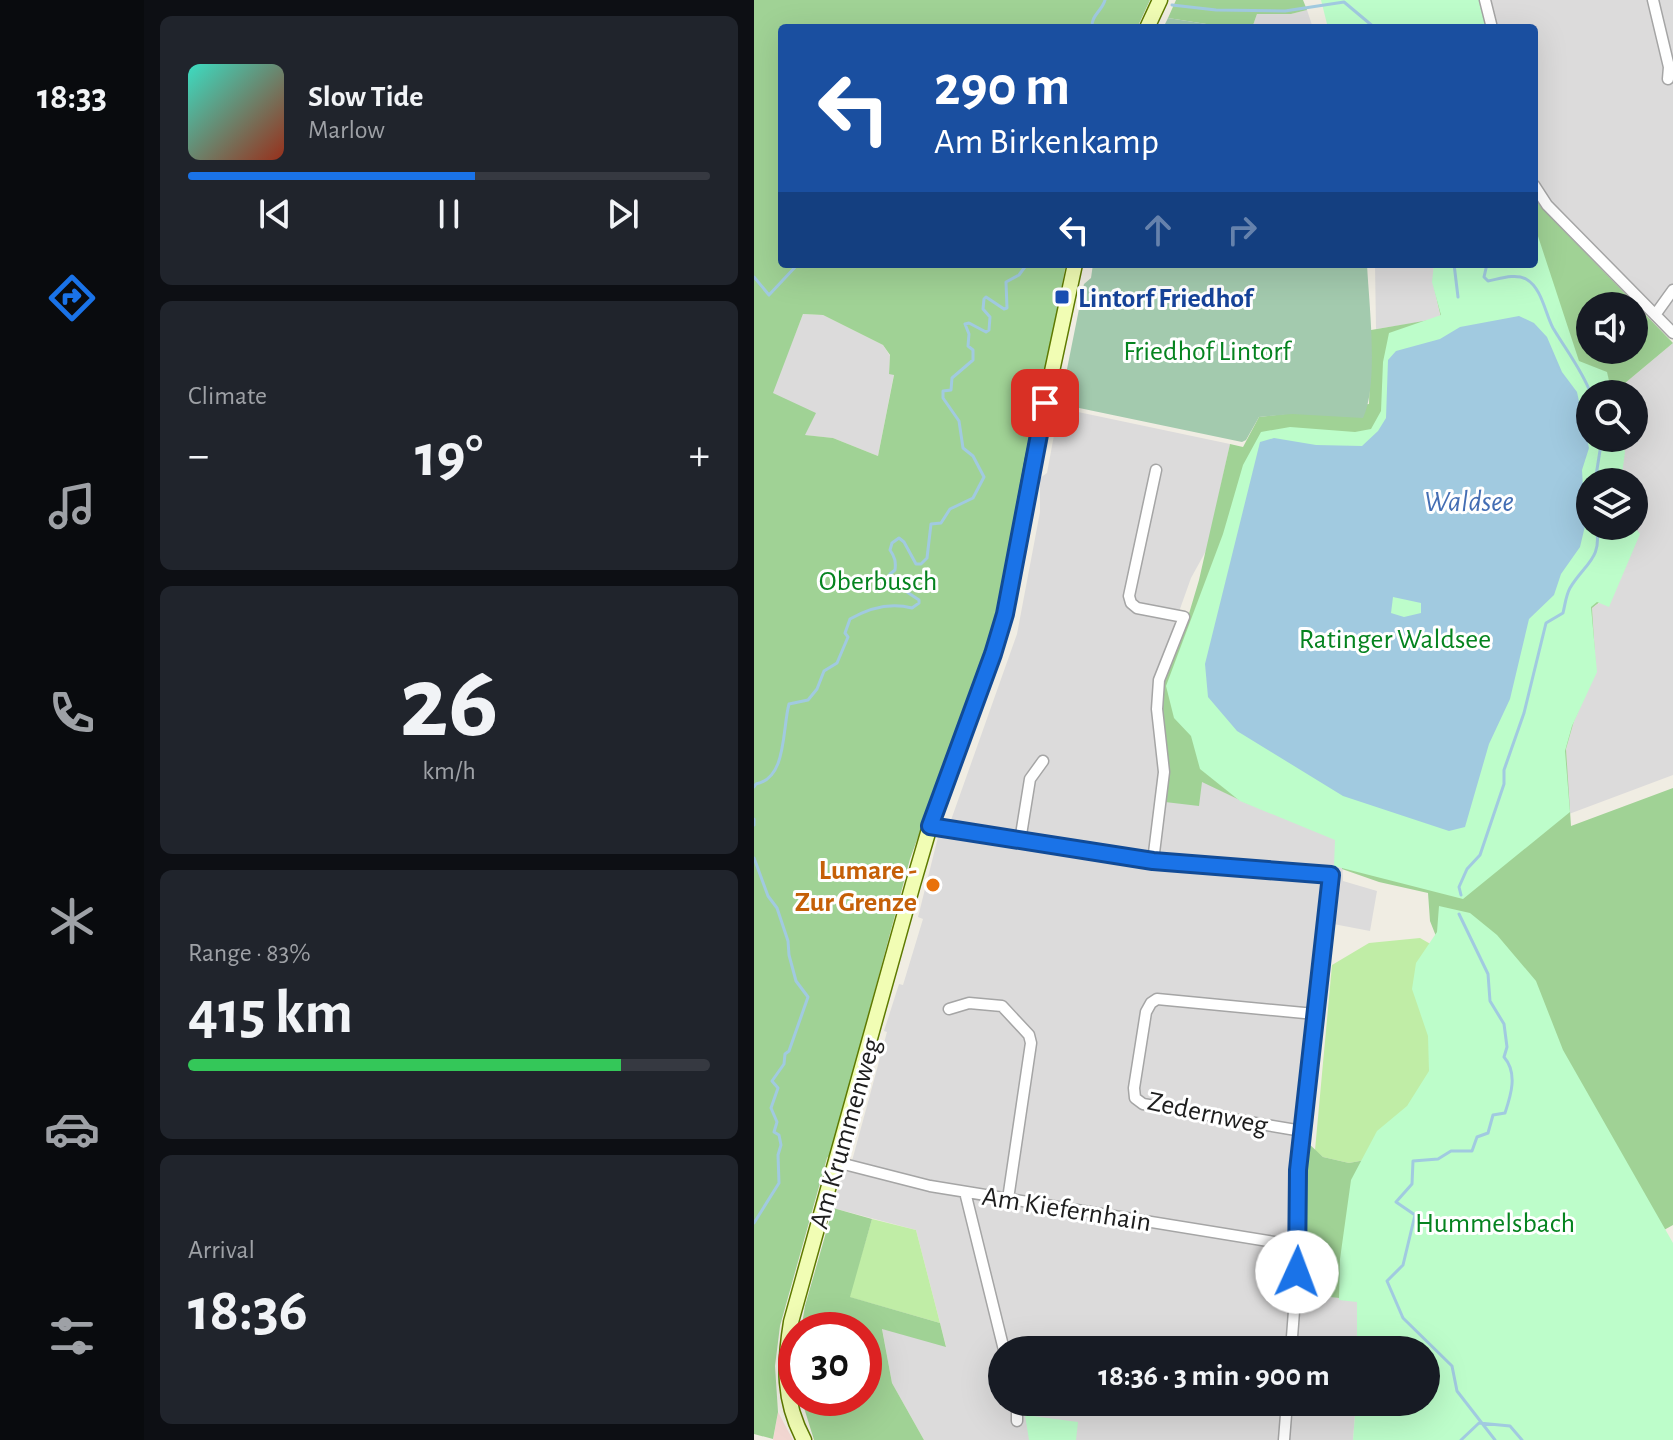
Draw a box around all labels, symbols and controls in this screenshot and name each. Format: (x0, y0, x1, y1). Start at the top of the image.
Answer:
icon: left (802, 56, 906, 160)
text: 290 m (934, 59, 1070, 115)
text: 18:33 (37, 79, 107, 115)
text: Slow Tide (308, 82, 423, 112)
text: Marlow (308, 117, 385, 143)
text: Am Birkenkamp (934, 124, 1159, 160)
icon: previous (253, 192, 297, 236)
icon: pause (427, 192, 471, 236)
icon: next (601, 192, 645, 236)
icon: left (1052, 208, 1096, 252)
icon: ahead (1136, 208, 1180, 252)
icon: right (1220, 208, 1264, 252)
icon: directions (44, 270, 100, 326)
place label: Lintorf Friedhof (1078, 285, 1255, 313)
marker: Lintorf Friedhof (1053, 288, 1071, 306)
map controls (1576, 292, 1648, 540)
button: sound (1576, 292, 1648, 364)
park label: Friedhof Lintorf (1123, 338, 1292, 366)
pin (1011, 369, 1079, 437)
button: search (1576, 380, 1648, 452)
icon: arrive (1023, 381, 1067, 425)
text: Climate (188, 383, 267, 409)
text: 19° (415, 427, 483, 487)
text: − (188, 434, 209, 478)
text: + (689, 434, 710, 478)
button: layers (1576, 468, 1648, 540)
icon: music (44, 478, 100, 534)
water label: Waldsee (1424, 487, 1514, 517)
park label: Oberbusch (819, 568, 937, 596)
park label: Ratinger Waldsee (1299, 626, 1491, 654)
text: 26 (399, 652, 499, 756)
icon: phone (44, 685, 100, 741)
text: km/h (422, 758, 476, 784)
place label: Lumare - Zur Grenze (795, 857, 917, 917)
marker: Lumare - Zur Grenze (924, 876, 942, 894)
icon: climate (44, 893, 100, 949)
text: Range · 83% (188, 940, 311, 966)
text: 415 km (188, 984, 353, 1044)
street label: Am Krummenweg (805, 1035, 887, 1232)
street label: Zedernweg (1145, 1088, 1271, 1140)
icon: car (44, 1101, 100, 1157)
street label: Am Kiefernhain (980, 1183, 1153, 1237)
park label: Hummelsbach (1415, 1210, 1575, 1238)
position arrow (1255, 1230, 1339, 1314)
text: Arrival (188, 1237, 255, 1263)
text: 18:36 (188, 1281, 308, 1341)
icon: filters (44, 1308, 100, 1364)
speed limit sign: 30 (778, 1312, 882, 1416)
text: 18:36 · 3 min · 900 m (1098, 1361, 1330, 1391)

